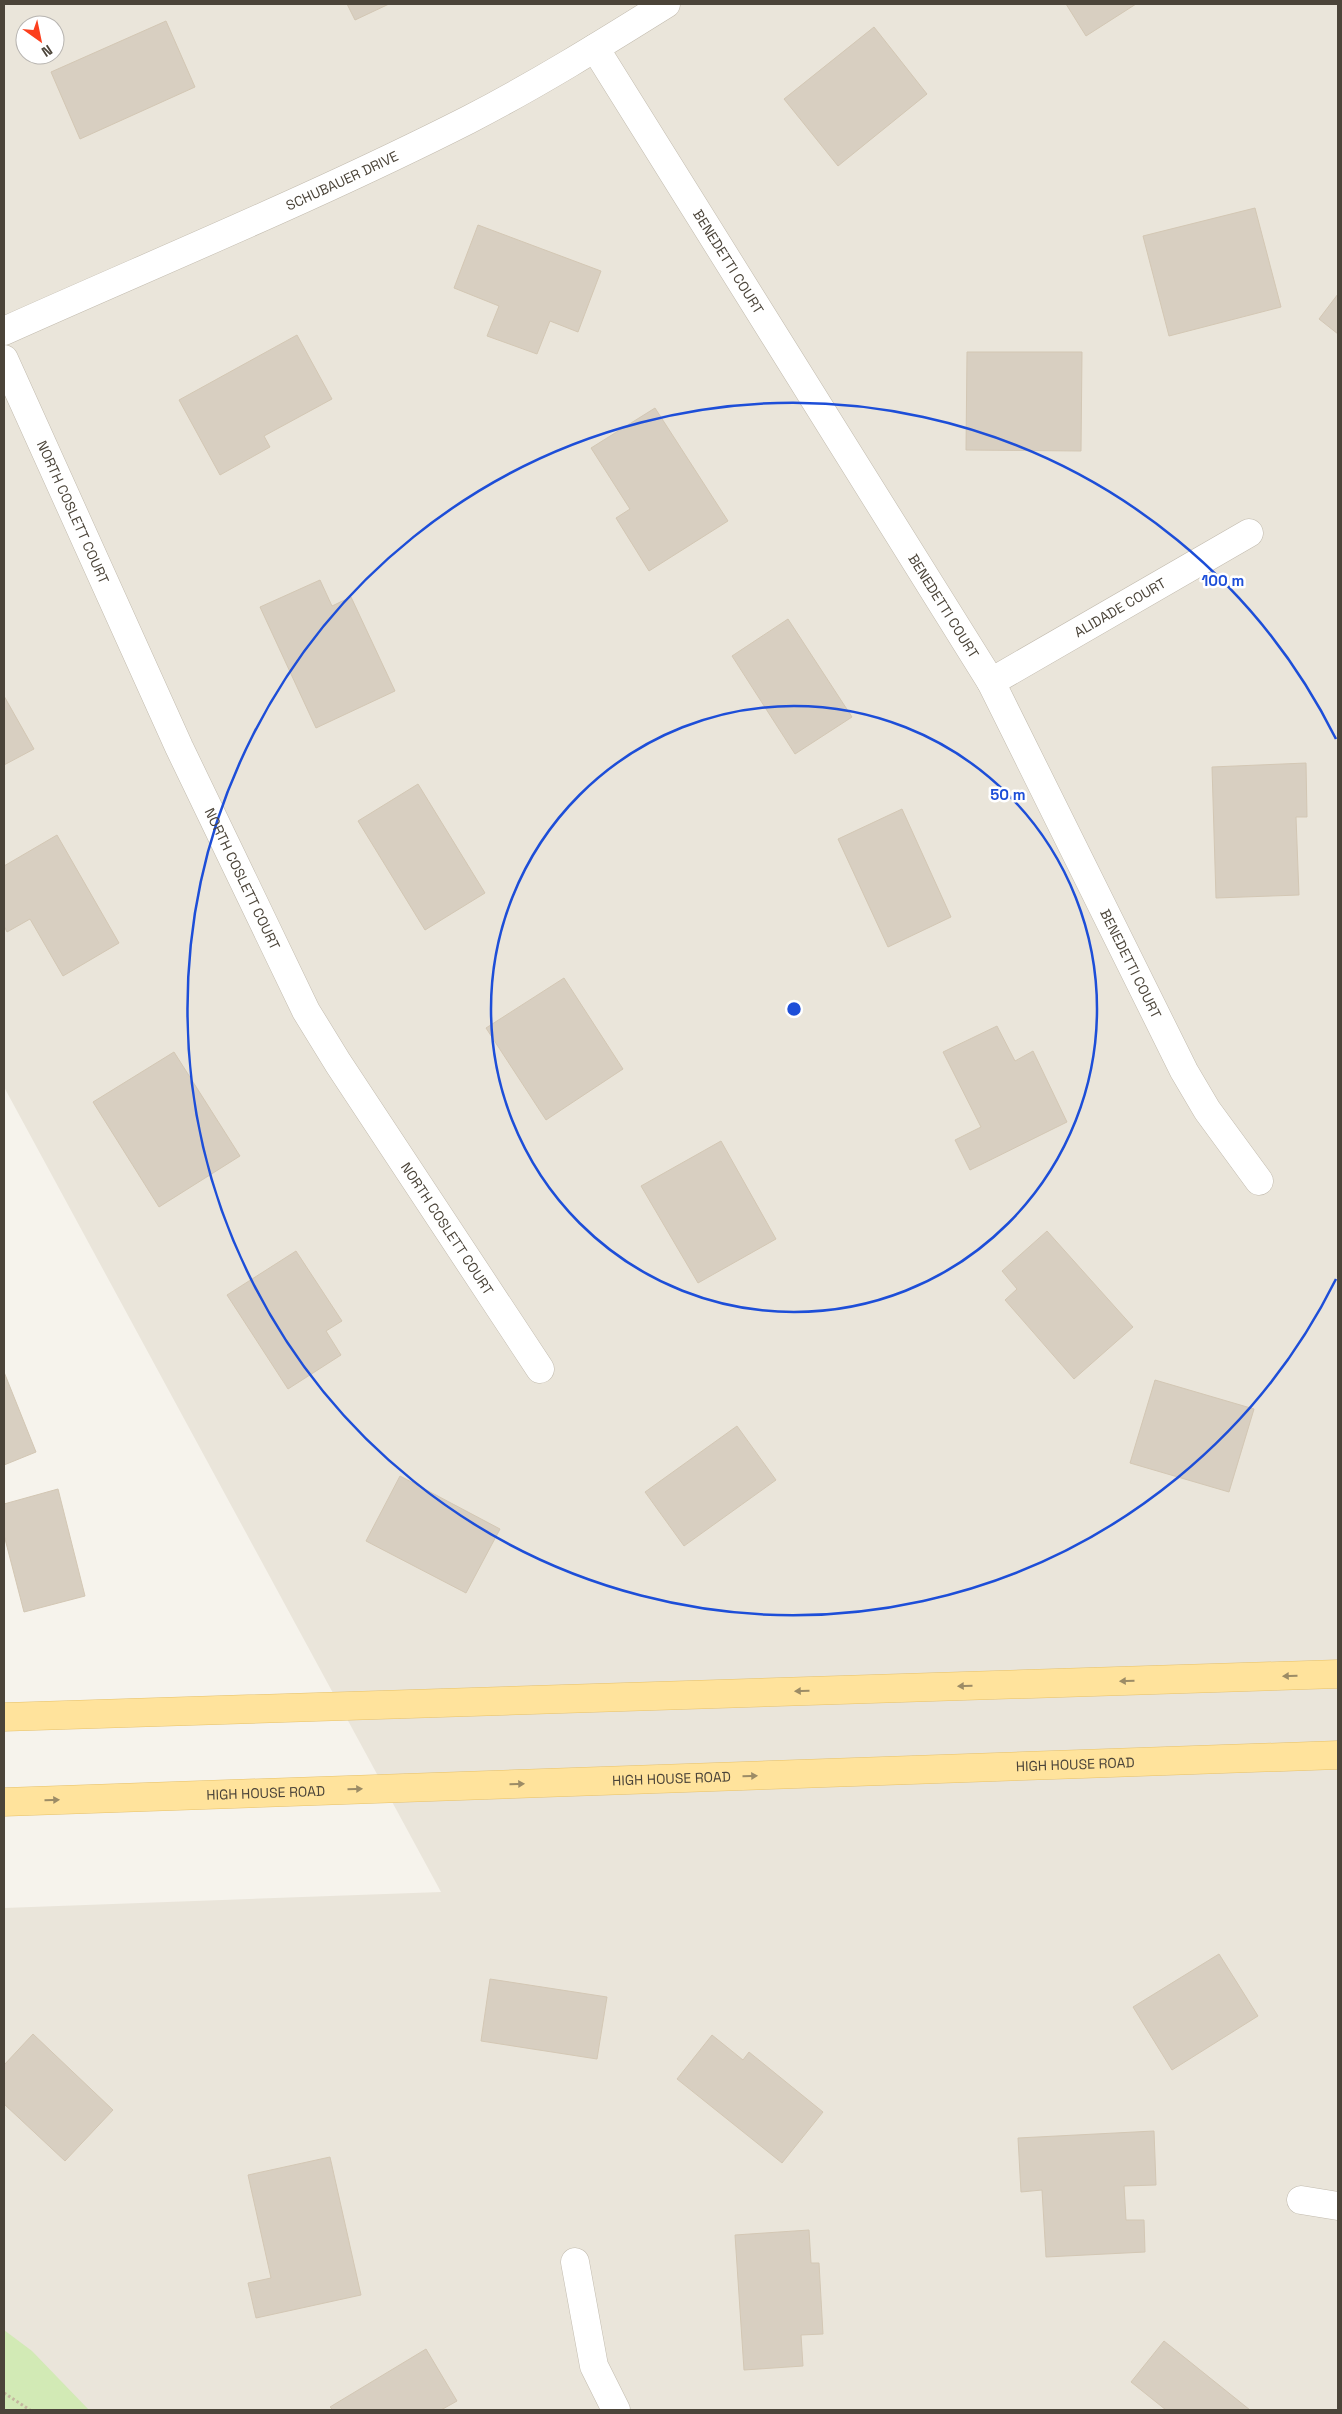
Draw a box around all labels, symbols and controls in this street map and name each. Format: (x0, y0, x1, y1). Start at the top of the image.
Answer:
north arrow (15, 15, 65, 65)
text: N (38, 41, 56, 61)
street label: SCHUBAUER DRIVE (283, 147, 401, 214)
street label: BENEDETTI COURT (689, 206, 768, 317)
street label: NORTH COSLETT COURT (33, 438, 113, 587)
street label: BENEDETTI COURT (904, 551, 983, 662)
text: 100 m (1202, 571, 1244, 590)
street label: ALIDADE COURT (1071, 574, 1169, 641)
text: 50 m (990, 785, 1026, 804)
street label: NORTH COSLETT COURT (201, 805, 284, 953)
street label: BENEDETTI COURT (1096, 906, 1165, 1021)
centre of rings (785, 1000, 803, 1018)
street label: NORTH COSLETT COURT (397, 1159, 498, 1298)
one-way arrow (1281, 1672, 1297, 1680)
one-way arrow (1119, 1677, 1135, 1685)
one-way arrow (956, 1682, 972, 1690)
one-way arrow (794, 1688, 810, 1696)
street label: HIGH HOUSE ROAD (1016, 1753, 1135, 1775)
street label: HIGH HOUSE ROAD (612, 1767, 731, 1790)
one-way arrow (742, 1771, 758, 1779)
one-way arrow (509, 1779, 525, 1787)
street label: HIGH HOUSE ROAD (206, 1782, 326, 1804)
one-way arrow (347, 1785, 363, 1793)
one-way arrow (45, 1796, 61, 1804)

